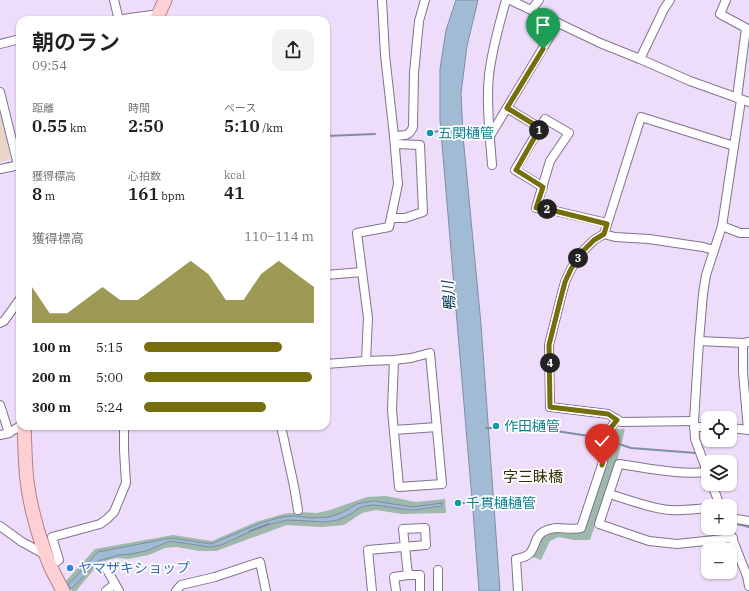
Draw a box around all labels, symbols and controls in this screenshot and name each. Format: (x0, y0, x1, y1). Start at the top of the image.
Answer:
pin (526, 8, 560, 49)
icon: arrive (532, 14, 554, 36)
text: 朝のラン (32, 27, 120, 56)
button: share (272, 29, 314, 71)
text: 09:54 (32, 57, 67, 74)
text: 距離 (32, 101, 54, 115)
text: 時間 (128, 101, 150, 115)
text: ペース (224, 101, 256, 115)
text: 0.55 (32, 115, 67, 137)
text: 2:50 (128, 115, 164, 137)
text: 5:10 (224, 115, 260, 137)
pin: 1 (529, 120, 549, 140)
text: km (67, 121, 87, 135)
text: /km (260, 121, 283, 135)
text: 1 (536, 123, 542, 137)
place label: 五関樋管 (438, 124, 494, 142)
marker: 五関樋管 (425, 128, 435, 138)
text: kcal (224, 168, 245, 182)
text: 獲得標高 (32, 169, 76, 183)
text: 心拍数 (128, 169, 161, 183)
text: 41 (224, 182, 244, 204)
text: 8 (32, 183, 42, 205)
text: 161 (128, 183, 159, 205)
text: m (42, 189, 55, 203)
text: bpm (159, 189, 185, 203)
pin: 2 (537, 199, 557, 219)
text: 2 (544, 202, 550, 216)
text: 110–114 m (244, 228, 314, 245)
text: 獲得標高 (32, 230, 84, 247)
pin: 3 (568, 248, 588, 268)
text: 3 (575, 251, 581, 265)
water label: 鴨川 (438, 278, 459, 312)
text: 100 m (32, 339, 71, 356)
text: 5:15 (96, 339, 123, 356)
pin: 4 (540, 353, 560, 373)
text: 4 (547, 356, 553, 370)
text: 200 m (32, 369, 71, 386)
text: 5:00 (96, 369, 123, 386)
text: 300 m (32, 399, 71, 416)
text: 5:24 (96, 399, 123, 416)
map controls (701, 411, 737, 579)
button: locate (701, 411, 737, 447)
place label: 作田樋管 (504, 417, 560, 435)
marker: 作田樋管 (491, 421, 501, 431)
pin (585, 424, 619, 465)
icon: check (591, 430, 613, 452)
button: layers (701, 455, 737, 491)
district label: 字三眛橋 (503, 467, 563, 486)
place label: 千貫樋樋管 (466, 494, 536, 512)
marker: 千貫樋樋管 (453, 498, 463, 508)
button: + (701, 499, 737, 535)
button: − (701, 543, 737, 579)
place label: ヤマザキショップ (78, 559, 190, 577)
marker: ヤマザキショップ (65, 563, 75, 573)

